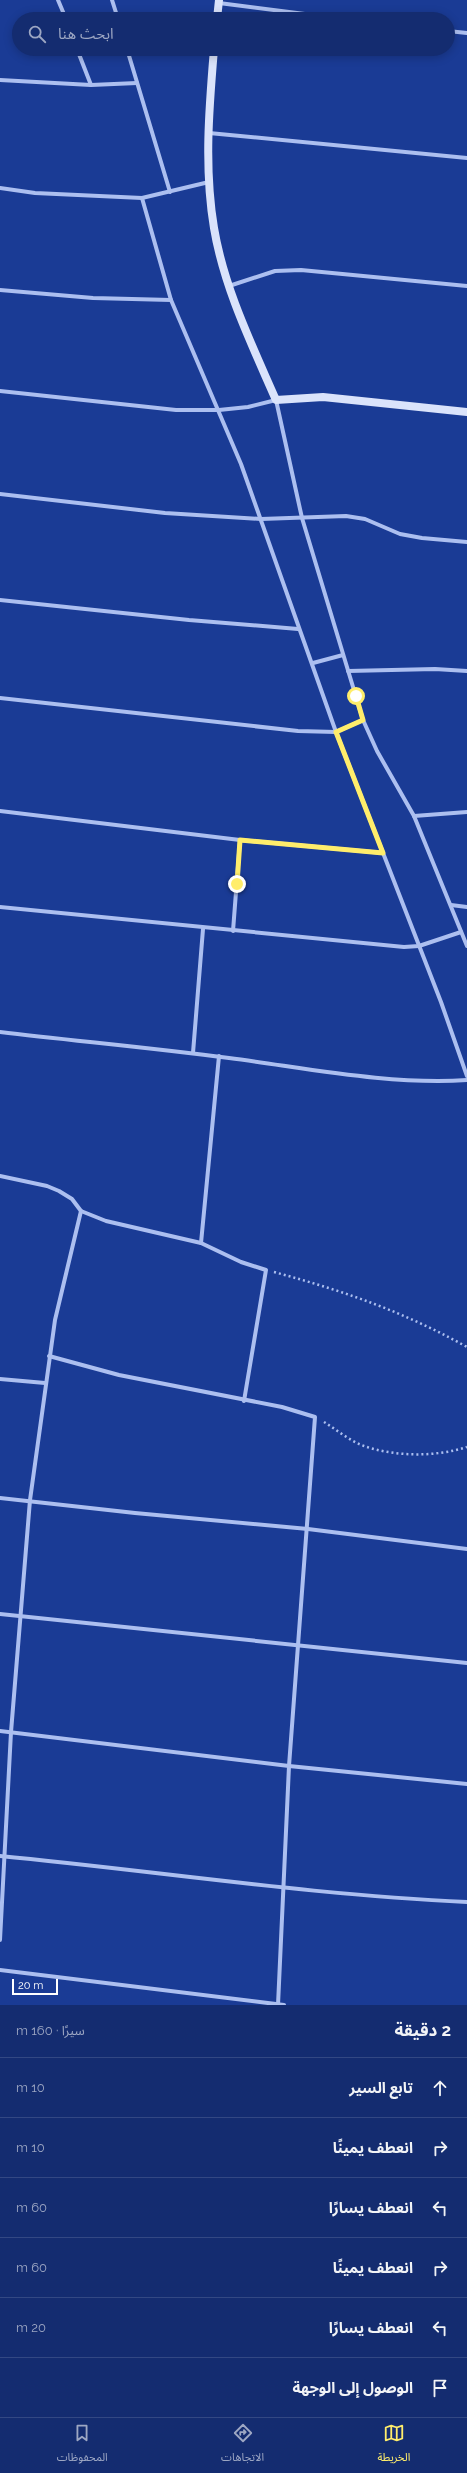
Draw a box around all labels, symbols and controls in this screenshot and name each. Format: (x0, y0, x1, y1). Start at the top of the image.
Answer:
search box (12, 12, 455, 56)
icon: search (26, 23, 48, 45)
text: ابحث هنا (58, 25, 114, 43)
route start (347, 687, 365, 705)
route end (228, 875, 246, 893)
scale bar (12, 1977, 58, 1996)
text: 20 m (18, 1979, 43, 1992)
text: 2 دقيقة (395, 2020, 451, 2040)
text: سيرًا · 160 m (16, 2023, 85, 2038)
icon: ahead (429, 2077, 451, 2099)
text: تابع السير (349, 2079, 413, 2097)
text: 10 m (16, 2080, 45, 2095)
icon: right (429, 2137, 451, 2159)
text: انعطف يمينًا (333, 2139, 413, 2157)
text: 10 m (16, 2140, 45, 2155)
icon: left (429, 2197, 451, 2219)
text: انعطف يسارًا (329, 2199, 413, 2217)
text: 60 m (16, 2200, 47, 2215)
icon: right (429, 2257, 451, 2279)
text: انعطف يمينًا (333, 2259, 413, 2277)
text: 60 m (16, 2260, 47, 2275)
icon: left (429, 2317, 451, 2339)
text: انعطف يسارًا (329, 2319, 413, 2337)
text: 20 m (16, 2320, 46, 2335)
icon: arrive (429, 2377, 451, 2399)
text: الوصول إلى الوجهة (293, 2379, 413, 2397)
tab: المحفوظات (57, 2422, 108, 2469)
tab: الاتجاهات (221, 2422, 264, 2469)
tab: الخريطة (377, 2422, 410, 2469)

